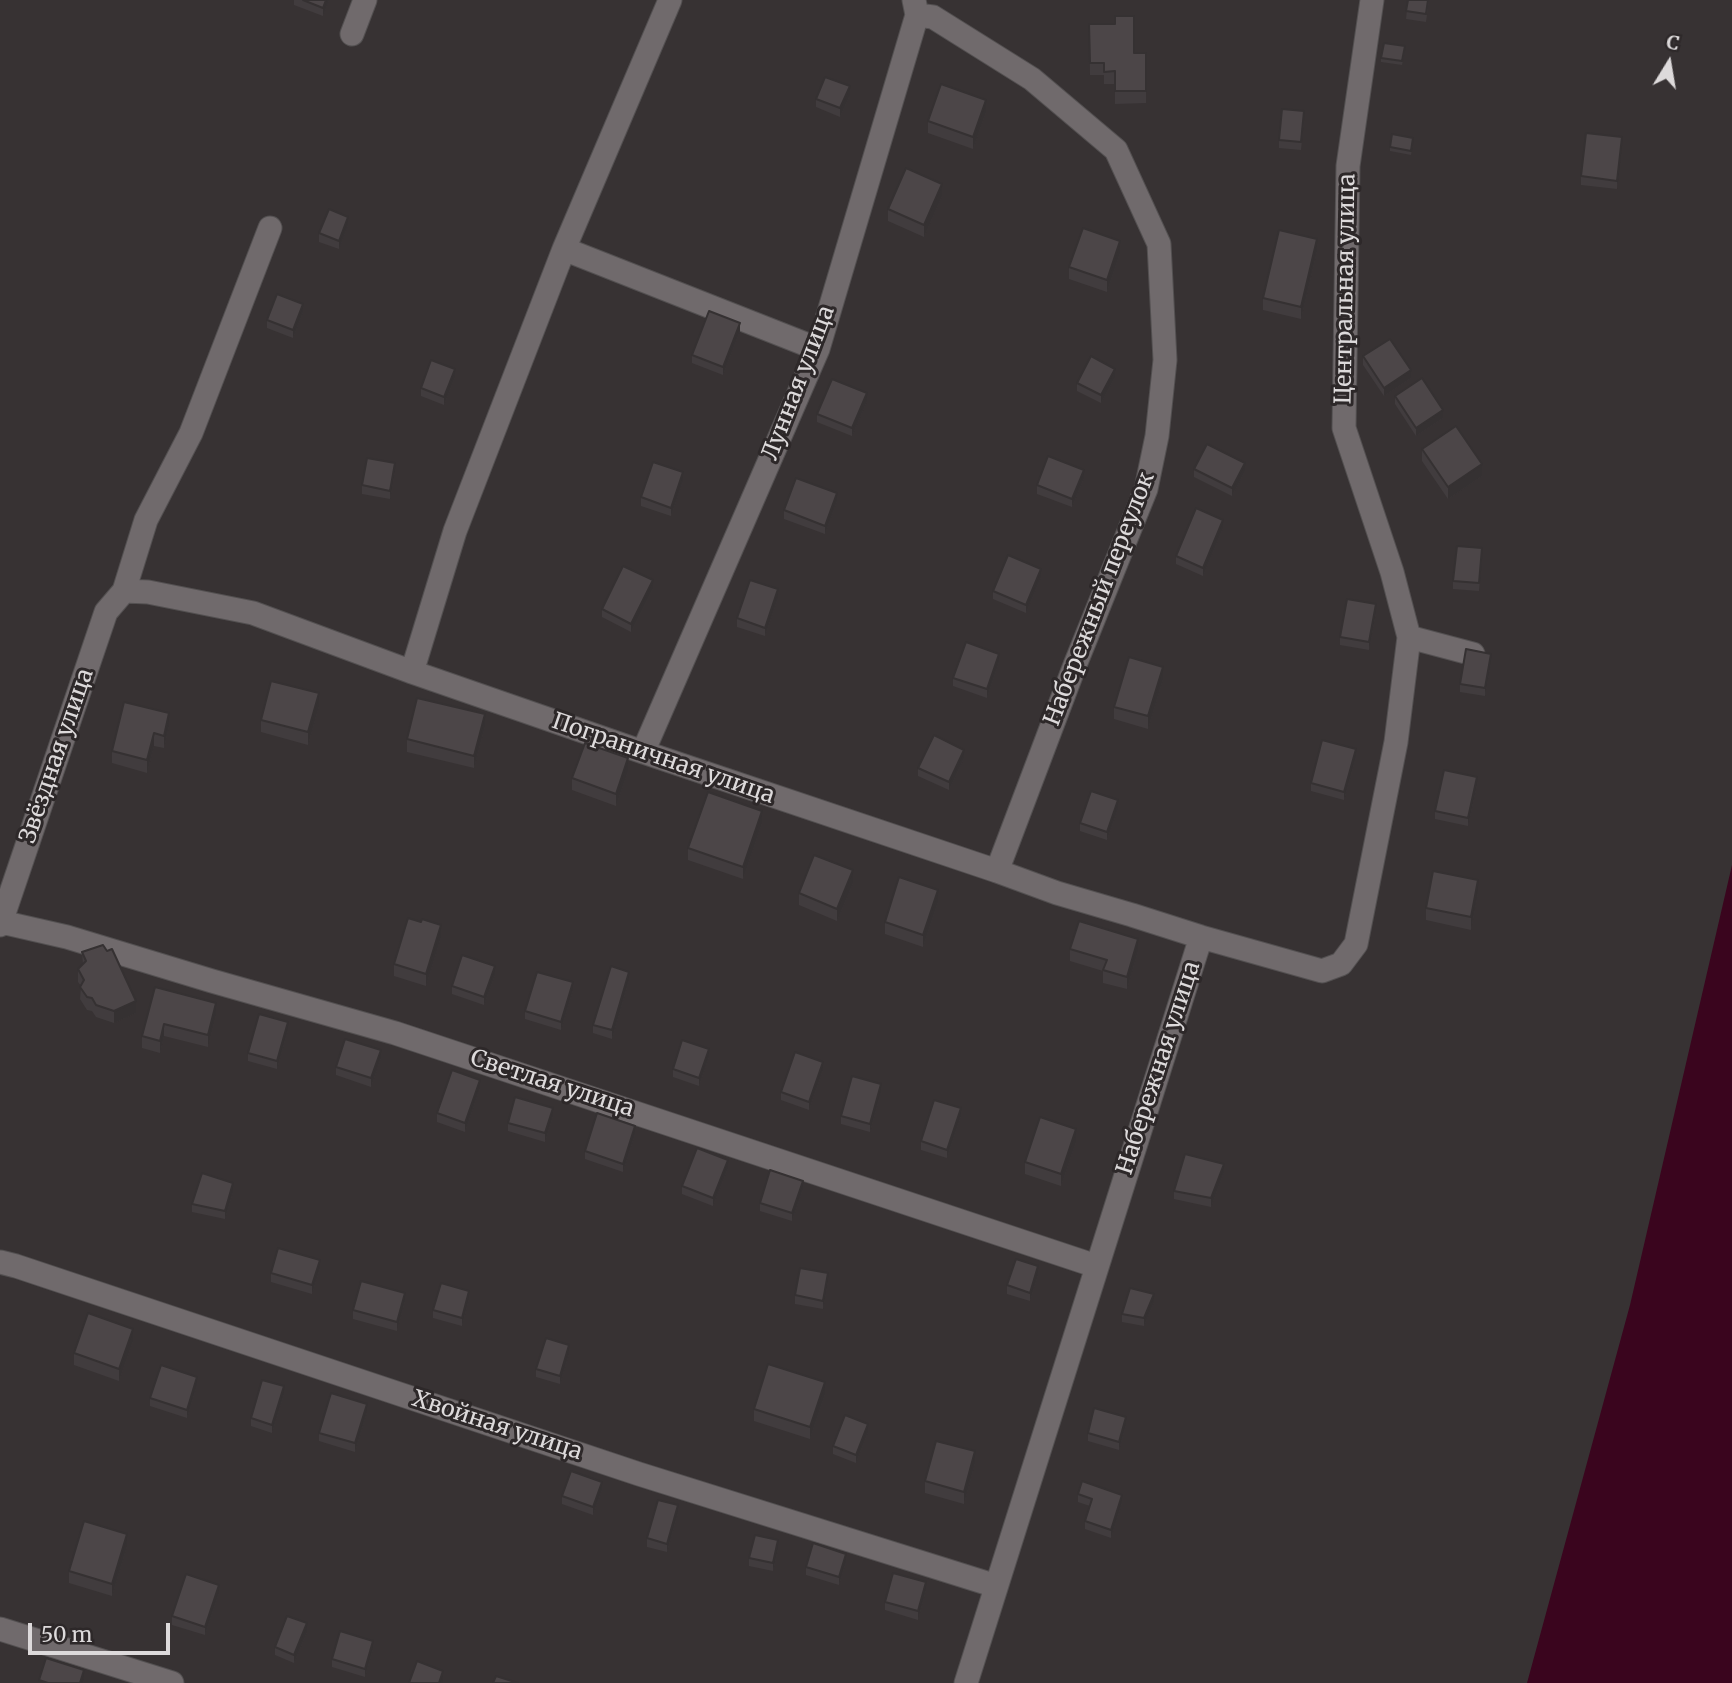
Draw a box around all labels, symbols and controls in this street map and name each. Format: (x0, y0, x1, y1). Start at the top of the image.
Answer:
north arrow (1634, 28, 1704, 98)
text: С (1665, 29, 1681, 55)
street label: Центральная улица (1330, 173, 1362, 405)
street label: Лунная улица (757, 302, 841, 464)
street label: Набережный переулок (1039, 468, 1161, 730)
street label: Звёздная улица (14, 665, 100, 847)
street label: Пограничная улица (548, 708, 778, 810)
street label: Набережная улица (1112, 958, 1206, 1178)
street label: Светлая улица (467, 1045, 637, 1123)
street label: Хвойная улица (408, 1385, 586, 1467)
scale bar (32, 1610, 173, 1654)
text: 50 m (41, 1621, 92, 1648)

